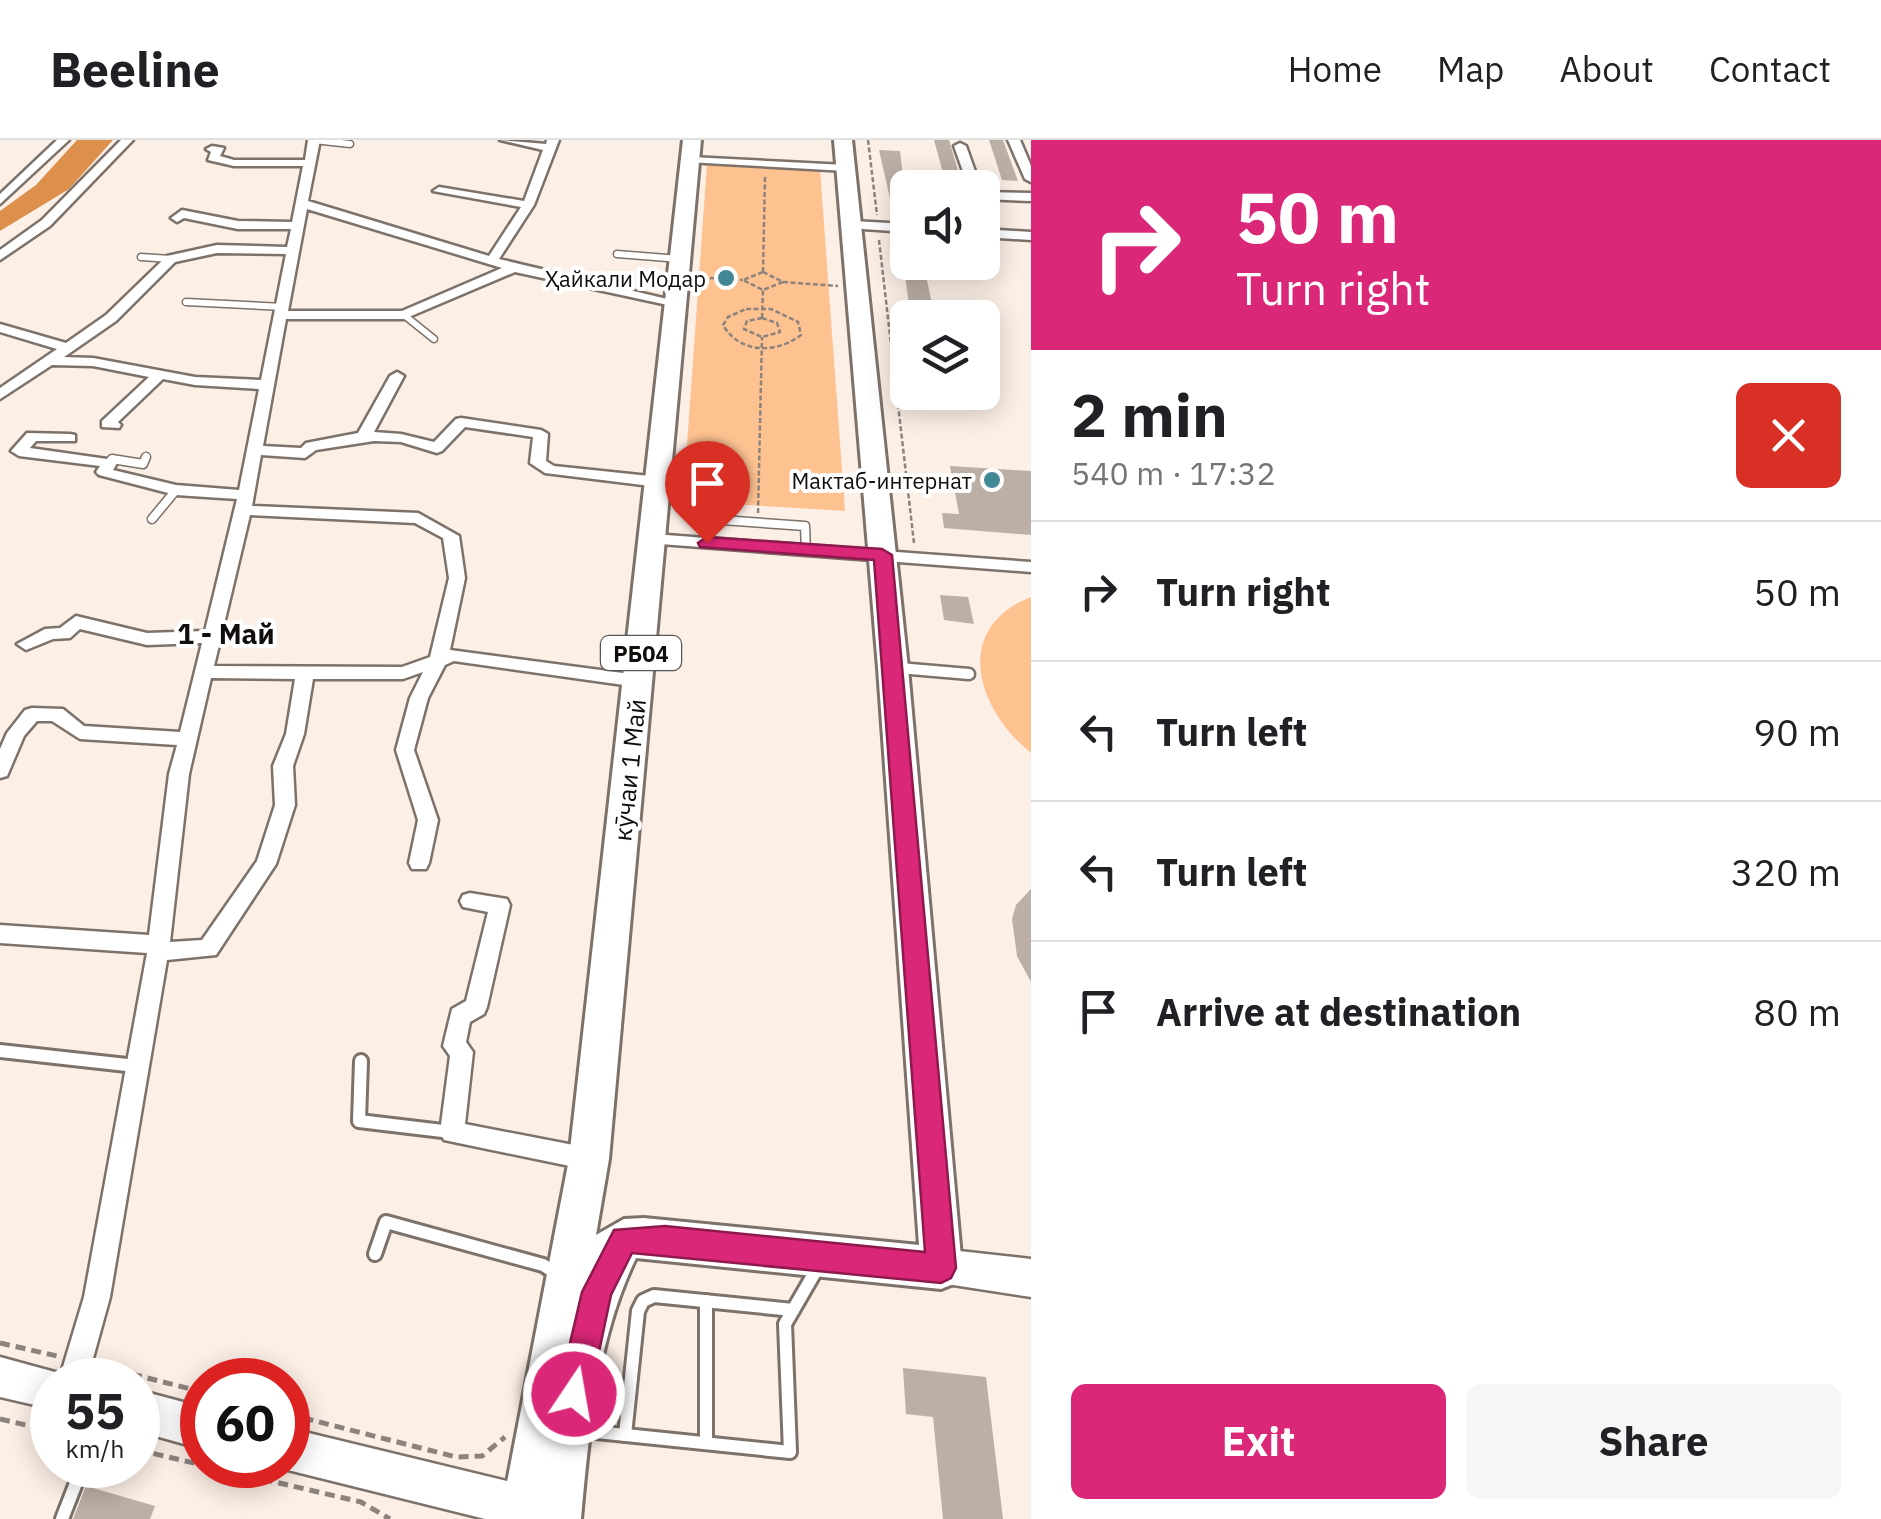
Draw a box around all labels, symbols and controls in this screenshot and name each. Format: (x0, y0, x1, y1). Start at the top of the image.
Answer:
text: Beeline (50, 38, 220, 100)
text: Home (1288, 46, 1382, 92)
text: Map (1437, 46, 1504, 92)
text: About (1559, 46, 1654, 92)
text: Contact (1709, 46, 1831, 92)
map controls (890, 170, 1000, 410)
button: sound (890, 170, 1000, 280)
text: 50 m (1236, 171, 1399, 262)
icon: right (1071, 180, 1201, 310)
text: Turn right (1236, 259, 1431, 317)
place label: Ҳайкали Модар (545, 264, 706, 293)
marker: Ҳайкали Модар (715, 267, 737, 289)
button: layers (890, 300, 1000, 410)
text: 2 min (1071, 375, 1228, 454)
button: close (1736, 383, 1841, 488)
pin (665, 441, 750, 544)
text: 540 m · 17:32 (1071, 452, 1276, 494)
icon: arrive (680, 456, 735, 511)
place label: Мактаб-интернат (791, 466, 972, 495)
marker: Мактаб-интернат (981, 469, 1003, 491)
icon: right (1071, 564, 1126, 619)
text: Turn right (1156, 567, 1331, 616)
text: 50 m (1753, 567, 1841, 616)
district label: 1 - Май (177, 615, 275, 652)
road number: РБ04 (601, 636, 681, 670)
street label: кӯчаи 1 Май (605, 697, 653, 843)
icon: left (1071, 704, 1126, 759)
text: Turn left (1156, 707, 1307, 756)
text: 90 m (1753, 707, 1841, 756)
icon: left (1071, 844, 1126, 899)
text: Turn left (1156, 847, 1307, 896)
text: 320 m (1730, 847, 1841, 896)
icon: arrive (1071, 984, 1126, 1039)
text: Arrive at destination (1156, 987, 1521, 1036)
text: 80 m (1753, 987, 1841, 1036)
position arrow (522, 1342, 626, 1446)
speed limit sign: 60 (180, 1358, 310, 1488)
text: 55 (65, 1378, 125, 1443)
button: Exit (1071, 1384, 1446, 1499)
button: Share (1466, 1384, 1841, 1499)
text: km/h (66, 1432, 124, 1465)

